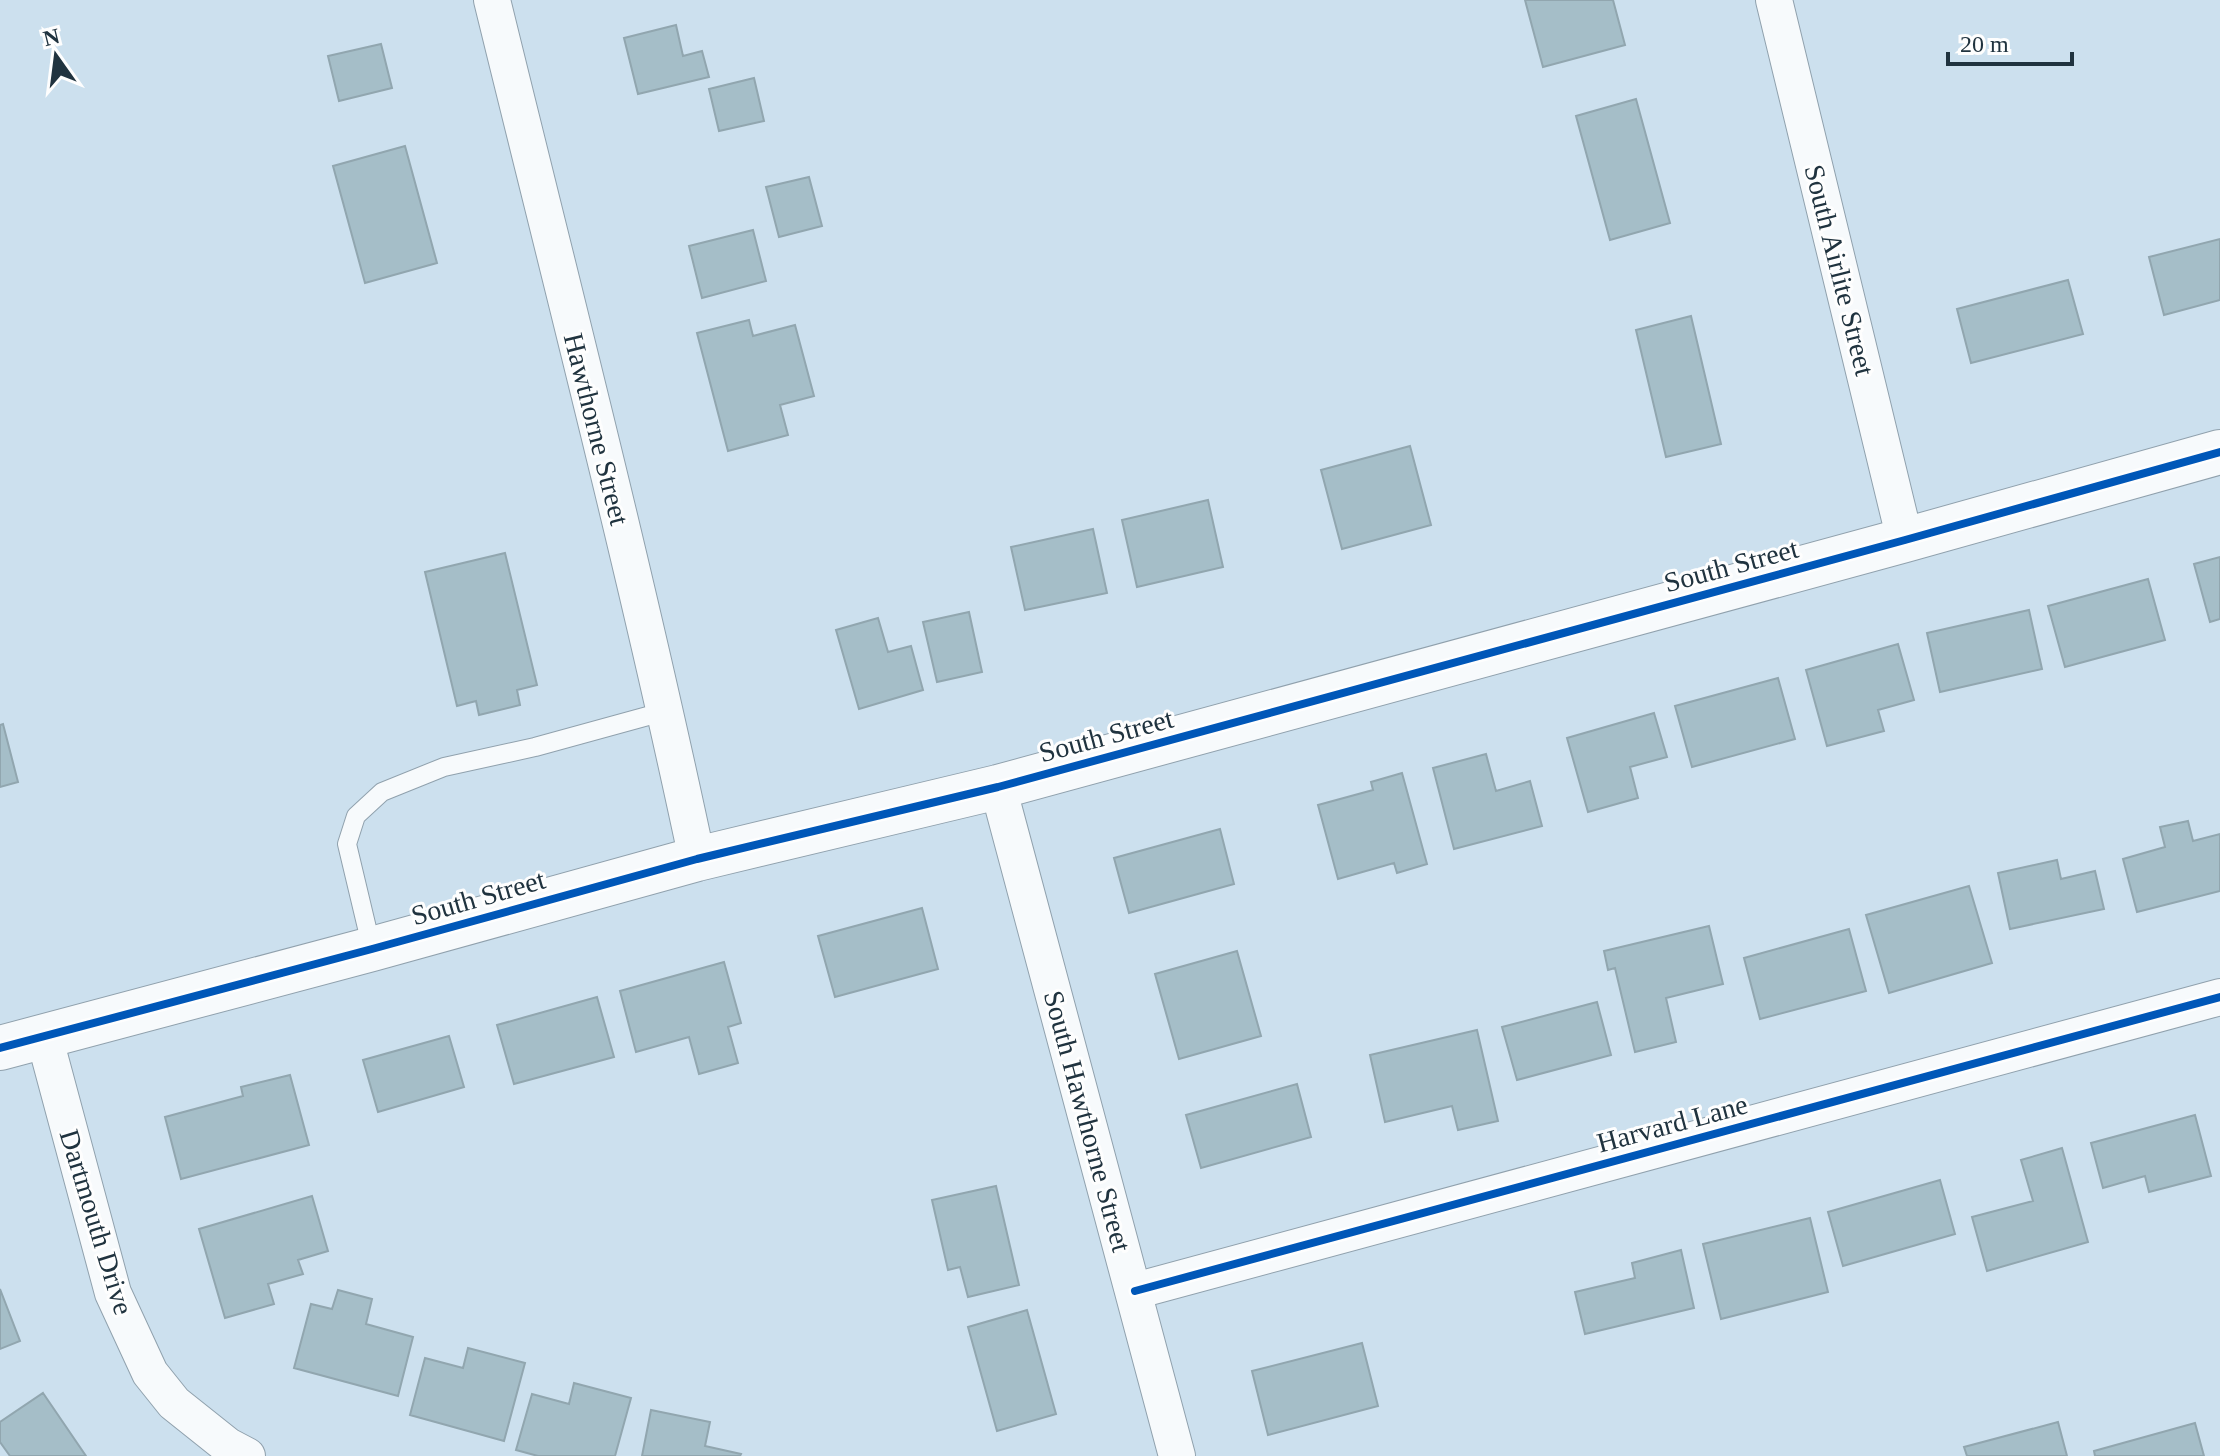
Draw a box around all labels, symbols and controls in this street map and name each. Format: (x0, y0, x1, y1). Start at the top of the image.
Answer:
north arrow (16, 16, 96, 96)
scale bar (1948, 16, 2072, 66)
text: N (41, 23, 62, 51)
text: 20 m (1960, 31, 2009, 57)
street label: South Airlite Street (1798, 161, 1881, 379)
street label: Hawthorne Street (558, 330, 635, 529)
street label: South Street (1661, 533, 1802, 598)
street label: South Street (1036, 703, 1177, 768)
street label: South Street (408, 864, 549, 931)
street label: South Hawthorne Street (1038, 987, 1137, 1255)
street label: Harvard Lane (1593, 1088, 1751, 1158)
street label: Dartmouth Drive (54, 1126, 139, 1319)

